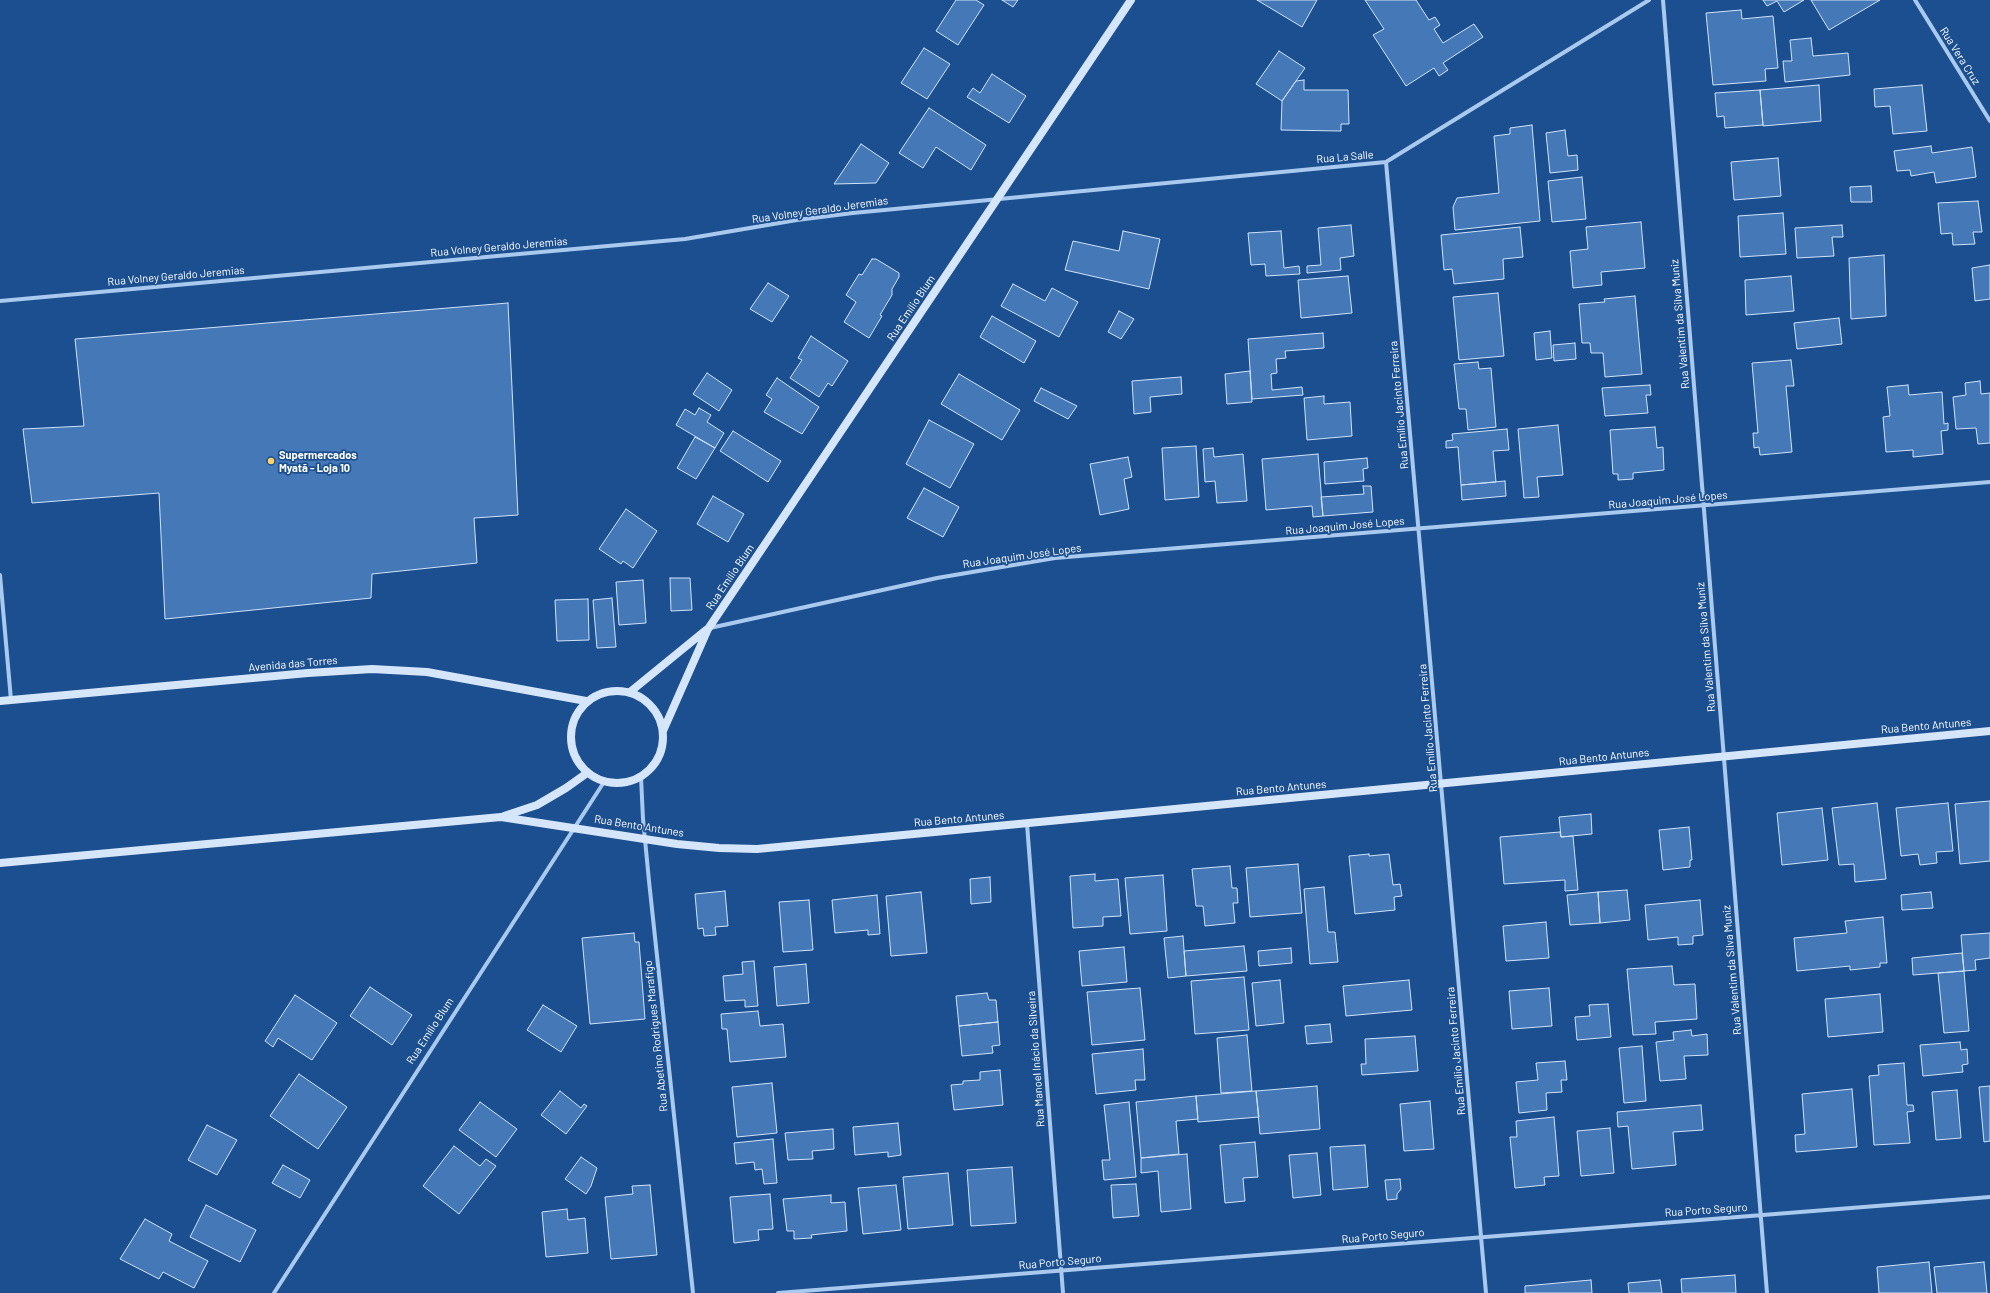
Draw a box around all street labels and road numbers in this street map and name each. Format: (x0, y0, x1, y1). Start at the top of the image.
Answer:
street label: Rua Vera Cruz (1937, 25, 1983, 87)
street label: Rua La Salle (1316, 148, 1374, 166)
street label: Rua Volney Geraldo Jeremias (751, 194, 889, 226)
street label: Rua Volney Geraldo Jeremias (430, 234, 568, 260)
street label: Rua Valentim da Silva Muniz (1668, 258, 1692, 390)
street label: Rua Volney Geraldo Jeremias (107, 263, 245, 289)
street label: Rua Emílio Blum (884, 273, 938, 343)
street label: Rua Emílio Jacinto Ferreira (1387, 340, 1411, 470)
street label: Rua Joaquim José Lopes (1608, 488, 1728, 512)
street label: Rua Joaquim José Lopes (1285, 514, 1405, 538)
street label: Rua Joaquim José Lopes (962, 541, 1082, 571)
street label: Rua Emílio Blum (703, 542, 757, 612)
street label: Rua Valentim da Silva Muniz (1694, 581, 1718, 713)
street label: Avenida das Torres (248, 654, 338, 674)
street label: Rua Emílio Jacinto Ferreira (1416, 663, 1440, 793)
street label: Rua Bento Antunes (1880, 715, 1972, 737)
street label: Rua Bento Antunes (1558, 746, 1650, 768)
street label: Rua Bento Antunes (1235, 777, 1327, 799)
street label: Rua Bento Antunes (913, 808, 1005, 830)
street label: Rua Bento Antunes (593, 812, 685, 840)
street label: Rua Valentim da Silva Muniz (1720, 904, 1744, 1036)
street label: Rua Abetino Rodrigues Marafigo (641, 960, 671, 1112)
street label: Rua Emílio Jacinto Ferreira (1444, 986, 1468, 1116)
street label: Rua Manoel Inácio da Silveira (1025, 991, 1047, 1127)
street label: Rua Emílio Blum (404, 995, 456, 1067)
street label: Rua Porto Seguro (1664, 1201, 1748, 1219)
street label: Rua Porto Seguro (1341, 1226, 1425, 1246)
street label: Rua Porto Seguro (1018, 1252, 1102, 1272)

